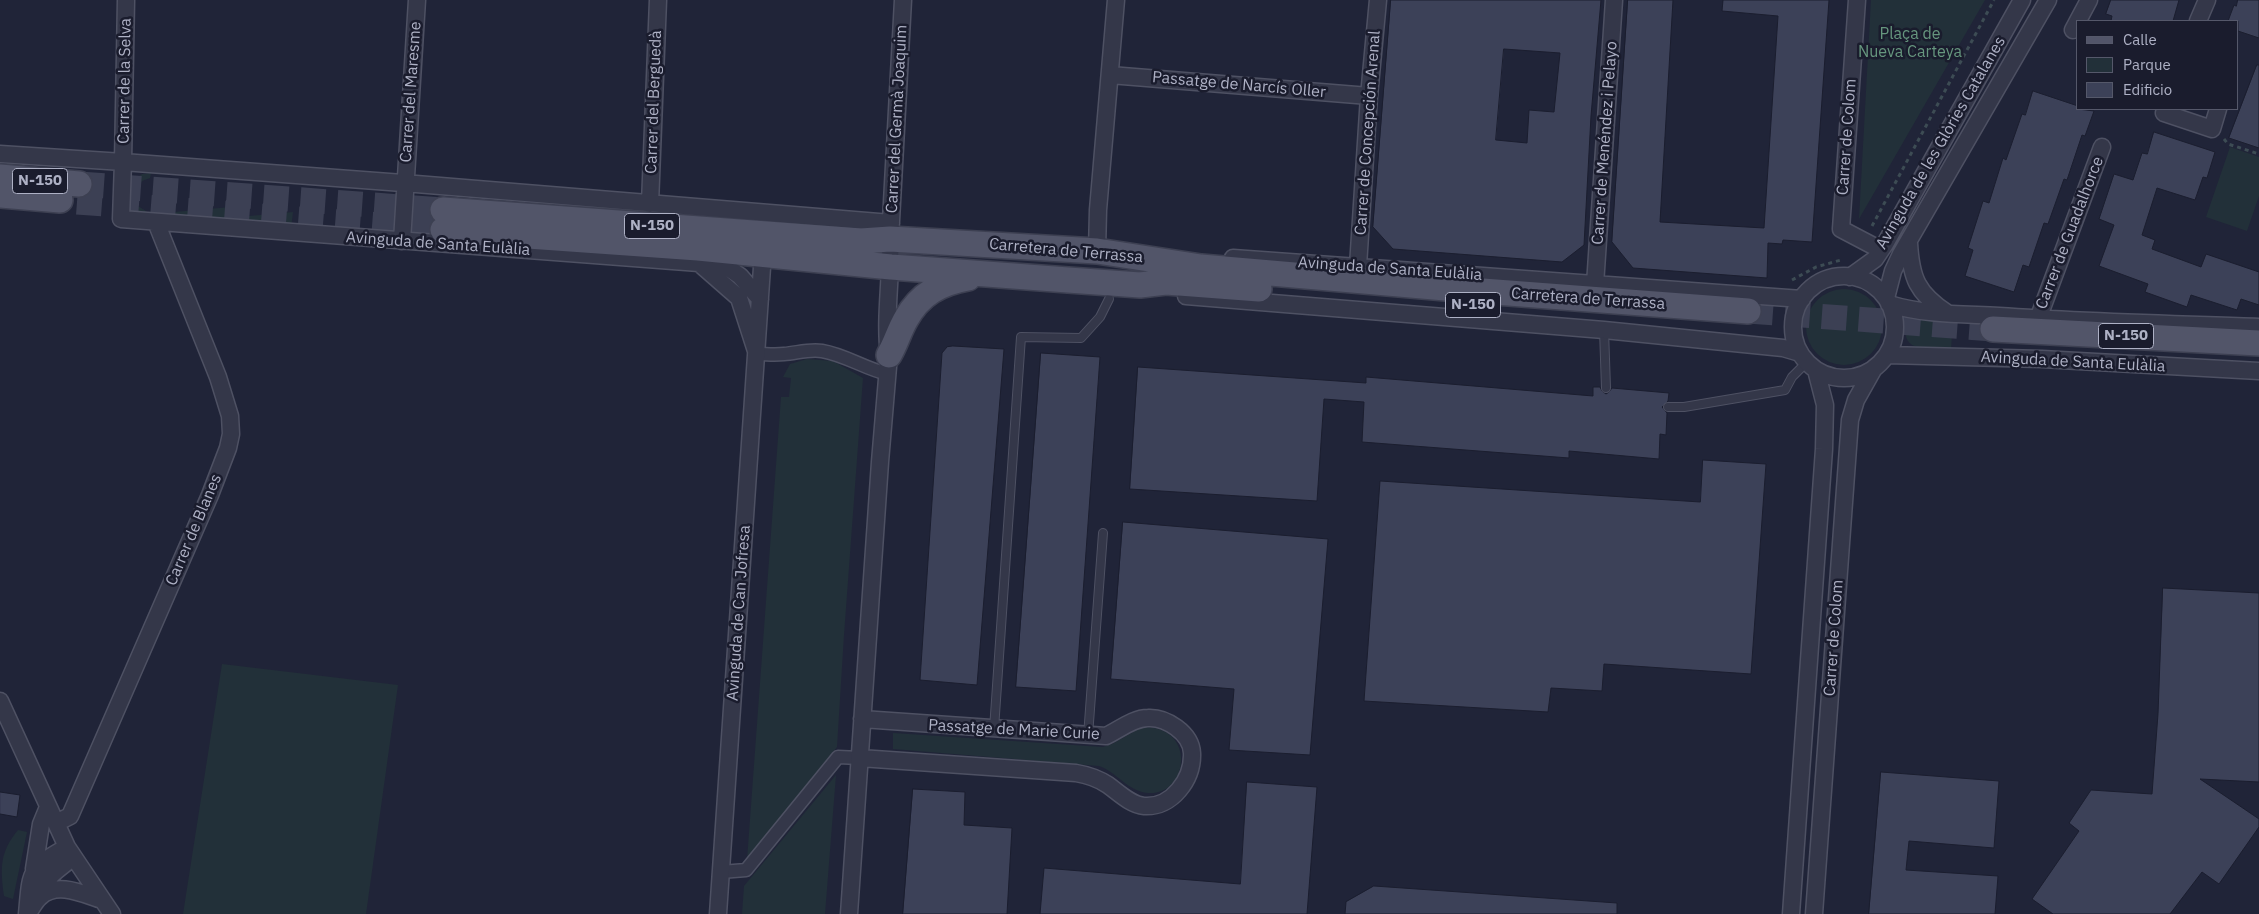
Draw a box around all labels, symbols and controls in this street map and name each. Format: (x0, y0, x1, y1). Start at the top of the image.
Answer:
street label: Carrer de la Selva (114, 18, 136, 144)
legend (2076, 20, 2239, 110)
street label: Carrer del Maresme (396, 21, 426, 163)
street label: Carrer del Germà Joaquim (882, 24, 912, 214)
park label: Plaça de Nueva Carteya (1858, 24, 1962, 62)
street label: Carrer del Berguedà (642, 30, 666, 174)
street label: Carrer de Concepción Arenal (1351, 30, 1385, 236)
text: Calle (2123, 30, 2157, 49)
street label: Avinguda de les Glòries Catalanes (1872, 33, 2010, 253)
street label: Carrer de Menéndez i Pelayo (1588, 41, 1622, 245)
text: Parque (2123, 55, 2171, 74)
street label: Passatge de Narcís Oller (1151, 68, 1327, 102)
street label: Carrer de Colom (1833, 78, 1861, 196)
text: Edificio (2123, 80, 2172, 99)
street label: Carrer de Guadalhorce (2032, 154, 2108, 312)
road number: N-150 (12, 168, 68, 194)
road number: N-150 (624, 214, 680, 238)
street label: Avinguda de Santa Eulàlia (345, 228, 531, 260)
street label: Carretera de Terrassa (988, 235, 1144, 267)
street label: Avinguda de Santa Eulàlia (1297, 253, 1483, 285)
street label: Carretera de Terrassa (1510, 284, 1666, 314)
road number: N-150 (1446, 292, 1500, 318)
road number: N-150 (2098, 324, 2154, 348)
street label: Avinguda de Santa Eulàlia (1980, 348, 2166, 376)
street label: Carrer de Blanes (162, 471, 226, 589)
street label: Avinguda de Can Jofresa (723, 524, 755, 702)
street label: Carrer de Colom (1820, 579, 1848, 697)
street label: Passatge de Marie Curie (928, 716, 1100, 744)

